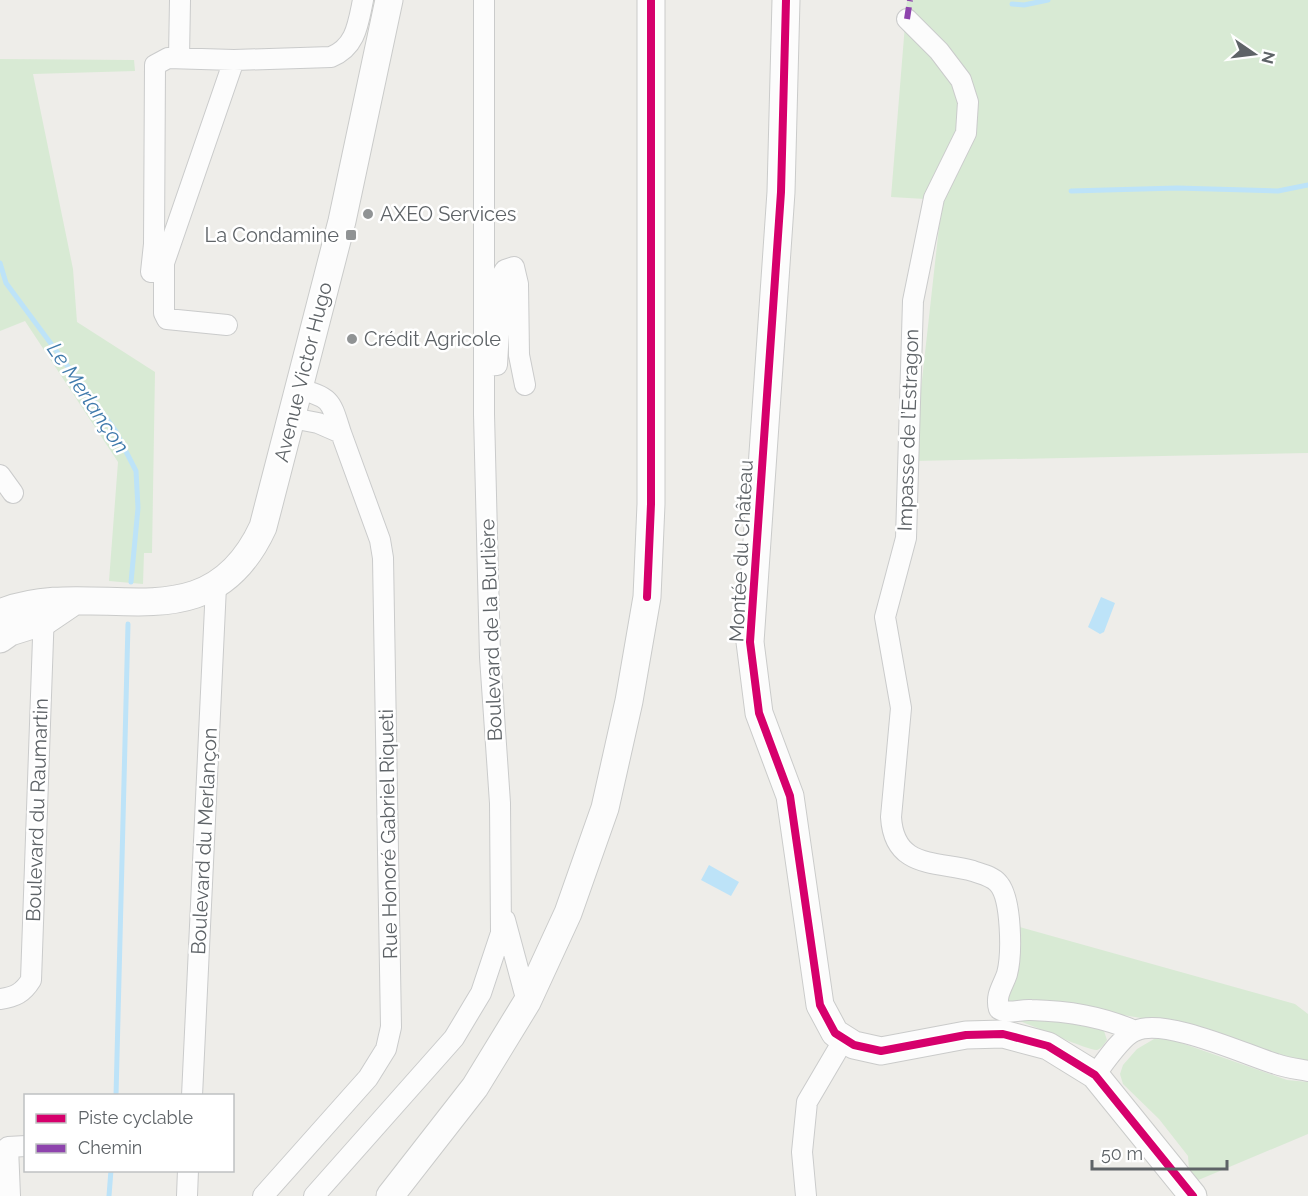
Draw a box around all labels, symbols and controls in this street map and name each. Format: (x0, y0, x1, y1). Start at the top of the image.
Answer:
north arrow (1224, 24, 1284, 84)
text: N (1257, 49, 1279, 66)
place label: AXEO Services (380, 202, 516, 226)
marker: AXEO Services (361, 207, 375, 221)
place label: La Condamine (205, 223, 339, 247)
marker: La Condamine (344, 228, 358, 242)
street label: Avenue Victor Hugo (269, 279, 337, 464)
place label: Crédit Agricole (364, 327, 501, 351)
street label: Impasse de l’Estragon (892, 328, 924, 532)
marker: Crédit Agricole (345, 332, 359, 346)
water label: Le Merlançon (42, 338, 135, 458)
street label: Montée du Château (724, 459, 758, 643)
street label: Boulevard de la Burlière (475, 518, 507, 742)
street label: Boulevard du Raumartin (21, 698, 53, 922)
street label: Rue Honoré Gabriel Riqueti (374, 709, 402, 959)
street label: Boulevard du Merlançon (186, 727, 222, 955)
legend (24, 1094, 234, 1172)
text: Piste cyclable (78, 1107, 194, 1128)
scale bar (1092, 1133, 1227, 1171)
text: Chemin (78, 1137, 142, 1158)
text: 50 m (1101, 1143, 1143, 1164)

